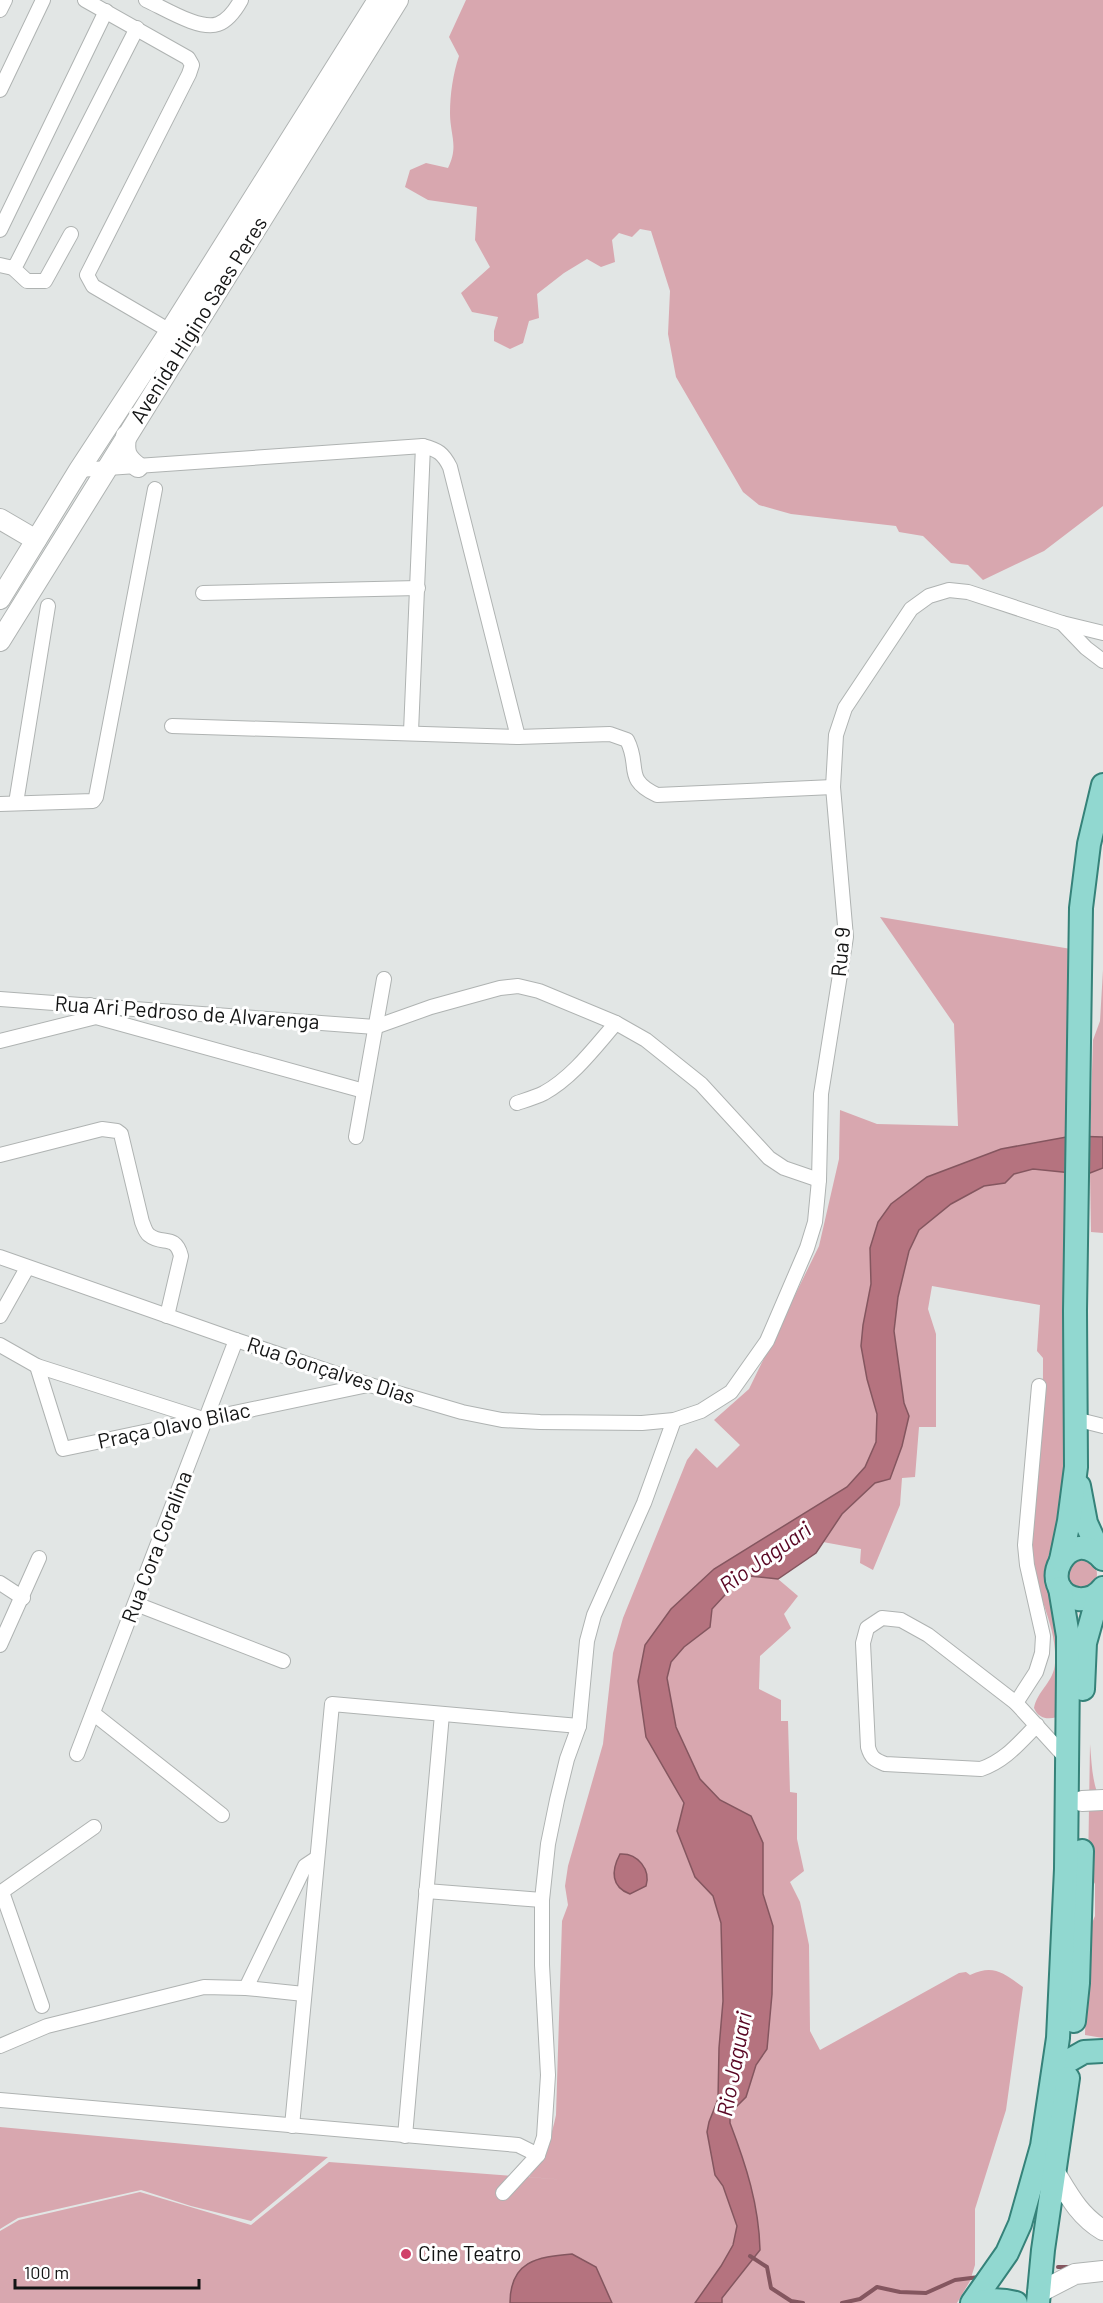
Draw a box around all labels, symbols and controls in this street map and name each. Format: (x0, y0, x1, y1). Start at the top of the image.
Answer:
street label: Avenida Higino Saes Peres (124, 211, 272, 427)
street label: Rua 9 (825, 926, 854, 978)
street label: Rua Ari Pedroso de Alvarenga (54, 990, 320, 1033)
street label: Rua Gonçalves Dias (244, 1331, 419, 1409)
street label: Praça Olavo Bilac (95, 1396, 252, 1453)
street label: Rua Cora Coralina (115, 1467, 196, 1626)
water label: Rio Jaguari (714, 1515, 816, 1597)
water label: Rio Jaguari (710, 2009, 756, 2118)
place label: Cine Teatro (418, 2240, 522, 2265)
marker: Cine Teatro (399, 2247, 413, 2261)
scale bar (15, 2252, 200, 2290)
text: 100 m (24, 2261, 69, 2283)

